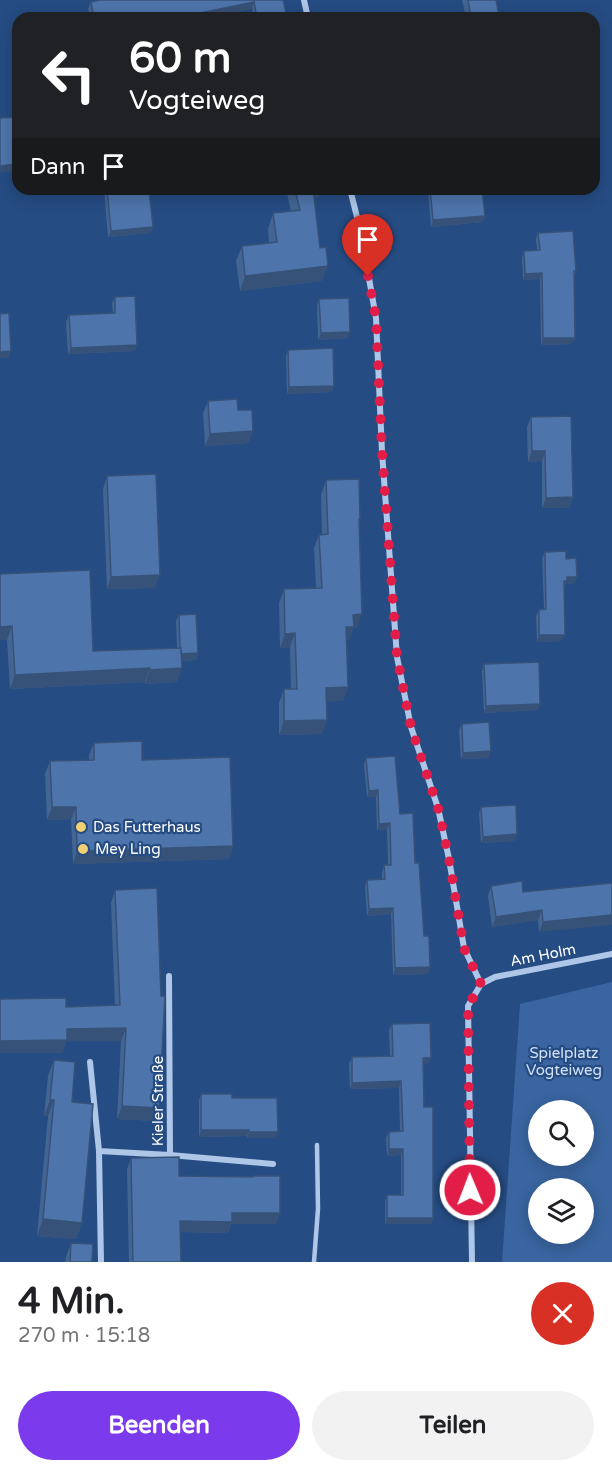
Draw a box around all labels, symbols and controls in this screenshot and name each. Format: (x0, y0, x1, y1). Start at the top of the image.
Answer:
text: 60 m (129, 33, 231, 84)
icon: left (30, 36, 108, 114)
text: Vogteiweg (129, 84, 265, 117)
icon: arrive (97, 150, 130, 183)
text: Dann (30, 154, 85, 180)
pin (342, 214, 393, 276)
icon: arrive (351, 223, 384, 256)
place label: Das Futterhaus (93, 818, 201, 836)
marker: Das Futterhaus (74, 820, 88, 834)
place label: Mey Ling (95, 840, 161, 858)
marker: Mey Ling (76, 842, 90, 856)
street label: Am Holm (509, 940, 577, 970)
park label: Spielplatz Vogteiweg (526, 1044, 602, 1079)
street label: Kieler Straße (149, 1056, 167, 1146)
map controls (528, 1100, 594, 1244)
button: search (528, 1100, 594, 1166)
position arrow (438, 1158, 502, 1222)
button: layers (528, 1178, 594, 1244)
text: 4 Min. (18, 1280, 125, 1323)
button: close (531, 1282, 594, 1345)
text: 270 m · 15:18 (18, 1324, 150, 1348)
button: Beenden (18, 1391, 300, 1460)
button: Teilen (312, 1391, 594, 1460)

